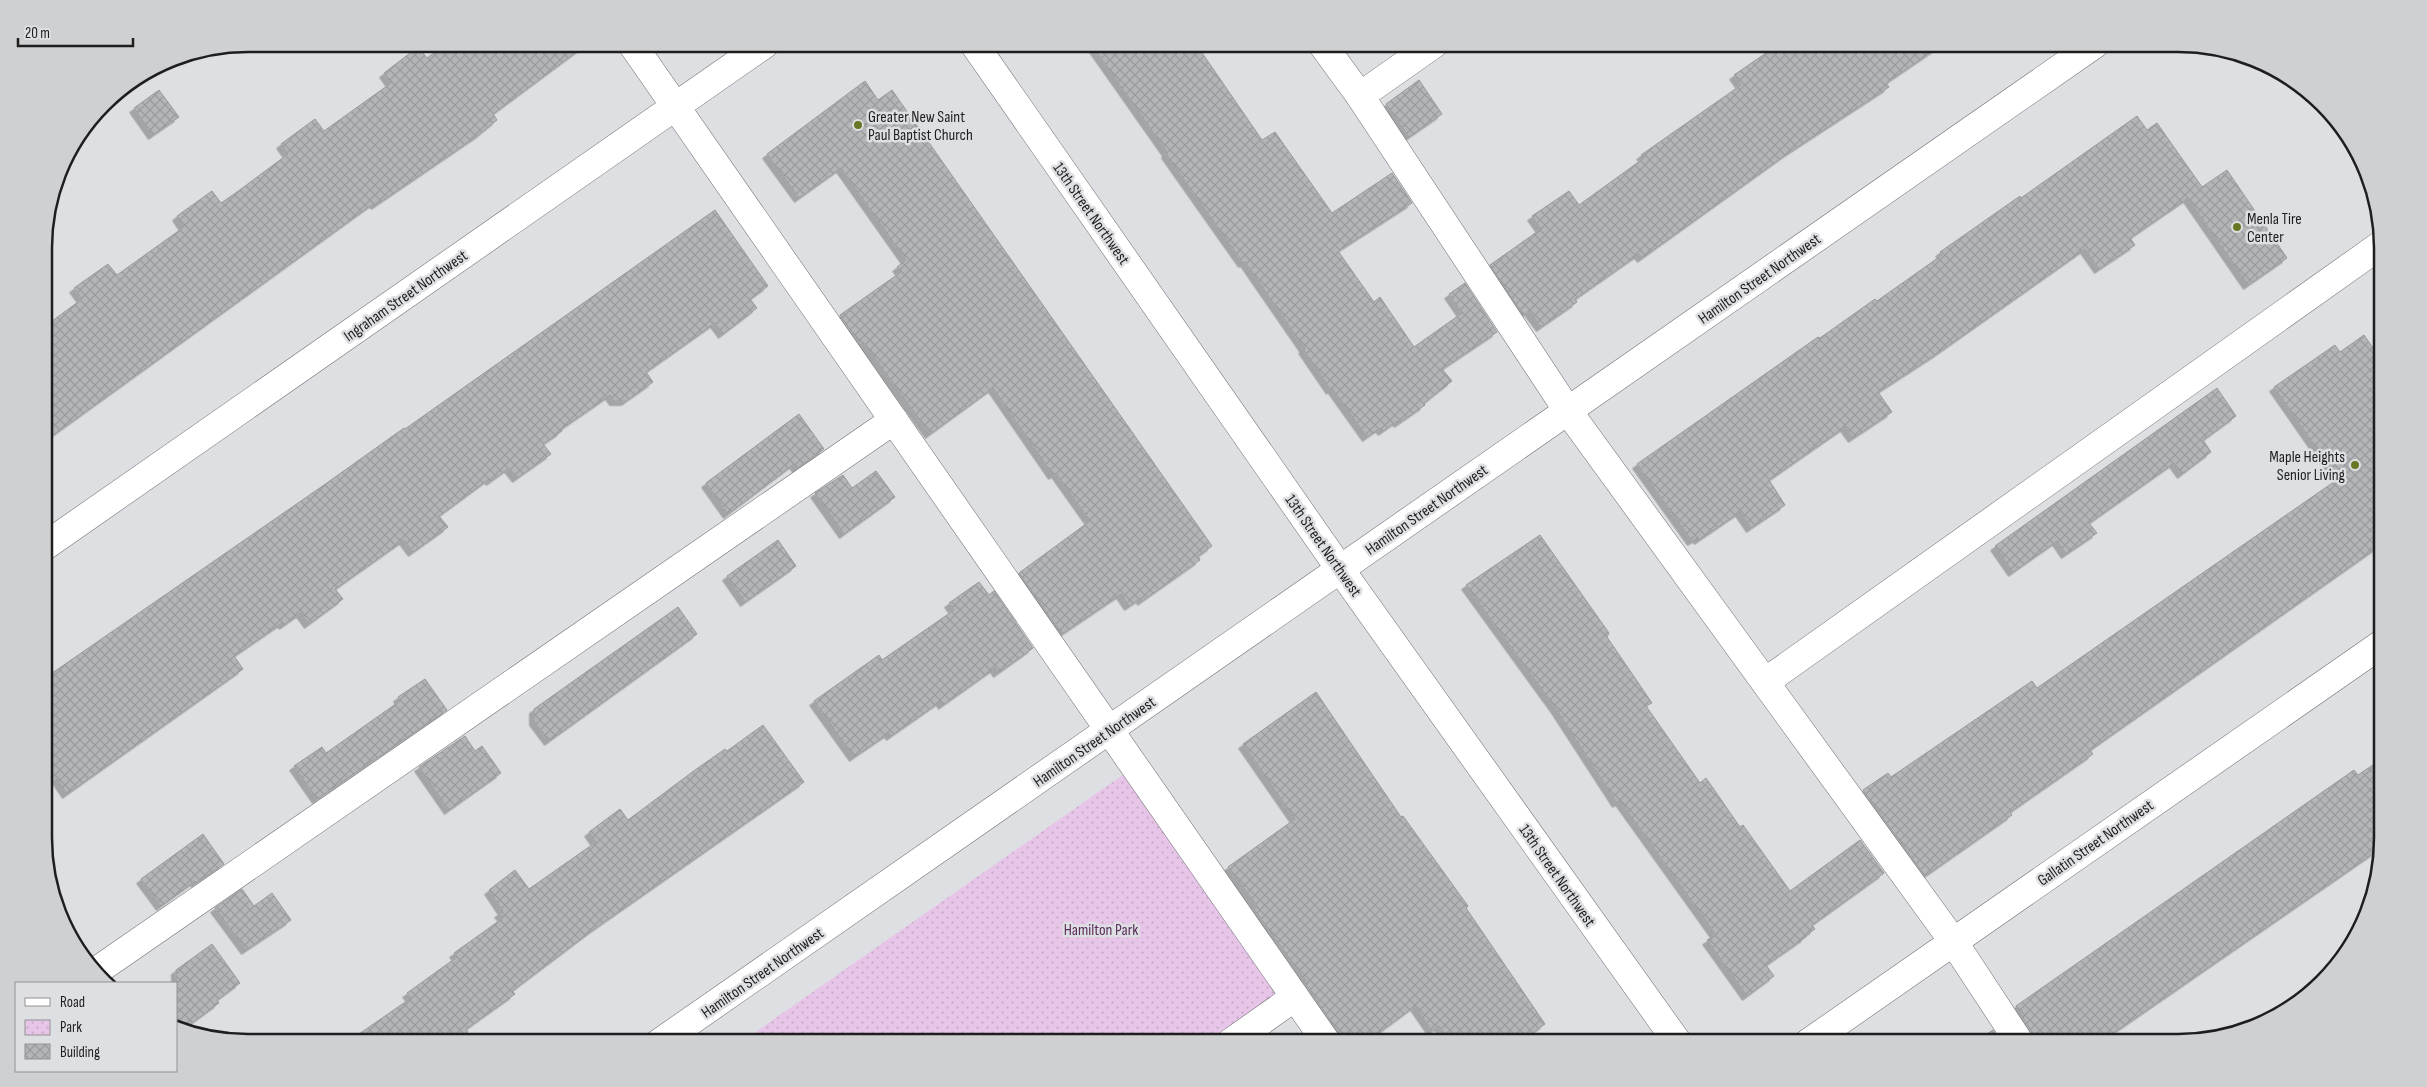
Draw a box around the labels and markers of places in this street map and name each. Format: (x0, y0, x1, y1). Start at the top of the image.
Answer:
place label: Greater New Saint Paul Baptist Church (868, 108, 973, 145)
marker: Greater New Saint Paul Baptist Church (852, 119, 864, 131)
place label: Menla Tire Center (2247, 210, 2302, 247)
marker: Menla Tire Center (2231, 221, 2243, 233)
place label: Maple Heights Senior Living (2269, 448, 2345, 485)
marker: Maple Heights Senior Living (2349, 459, 2361, 471)

